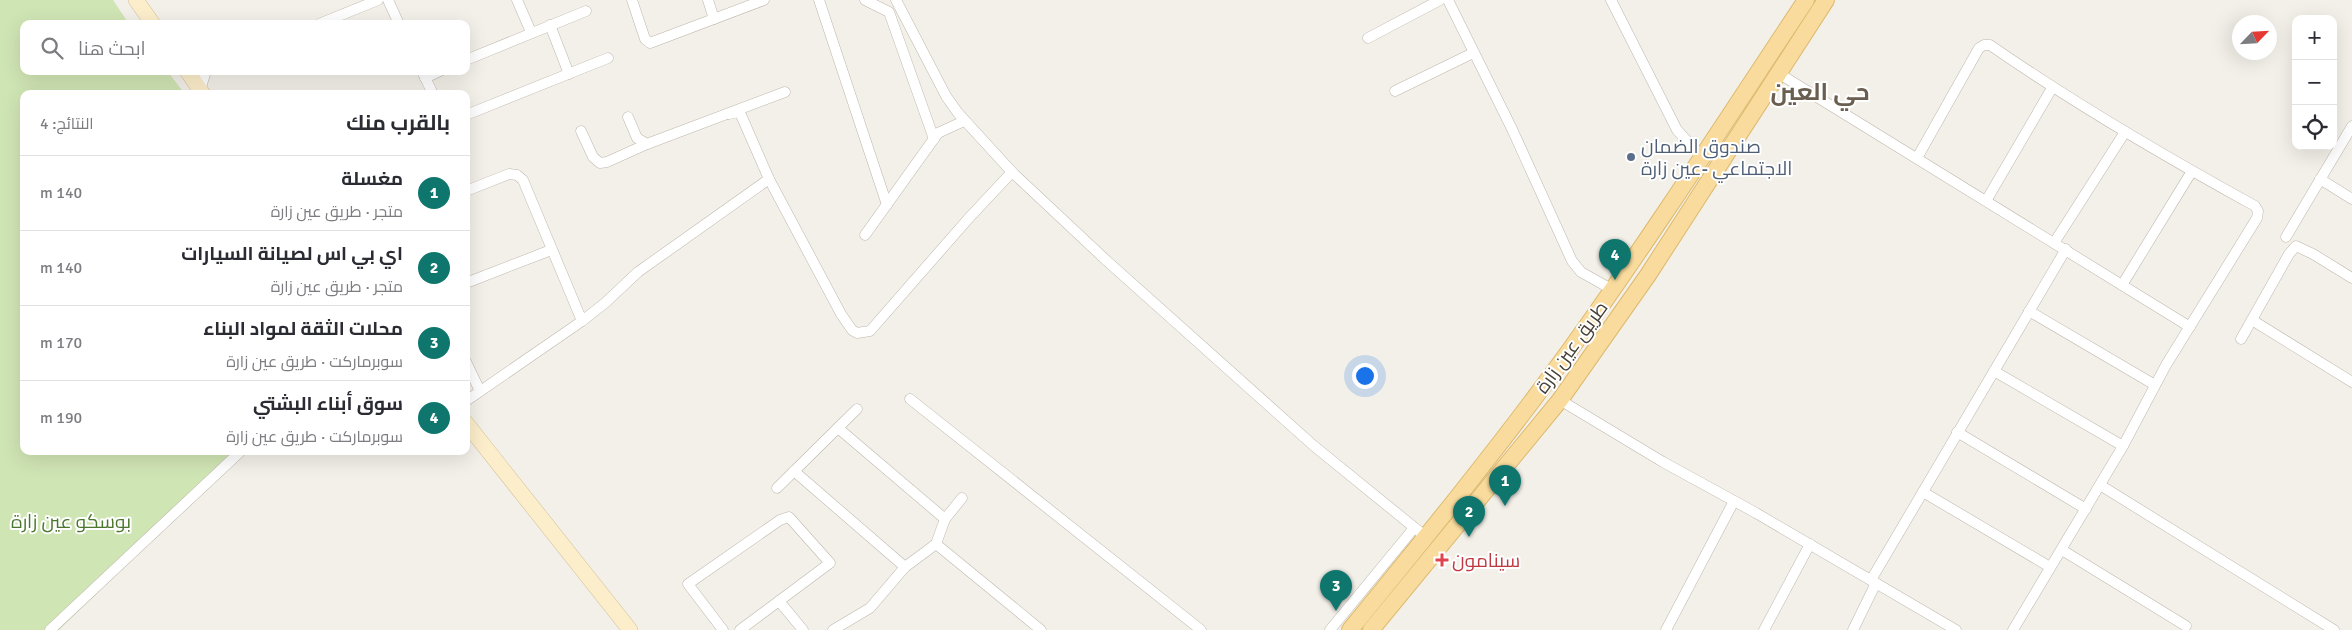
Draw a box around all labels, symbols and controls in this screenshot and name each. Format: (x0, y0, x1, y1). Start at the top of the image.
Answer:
north arrow (2232, 15, 2277, 60)
map controls (2292, 15, 2337, 150)
button: + (2292, 15, 2337, 60)
search box (20, 20, 470, 75)
icon: search (38, 34, 66, 62)
text: ابحث هنا (78, 37, 146, 61)
button: − (2292, 60, 2337, 105)
district label: حي العين (1770, 77, 1870, 111)
button: locate (2292, 105, 2337, 150)
text: بالقرب منك (346, 110, 450, 136)
text: النتائج: 4 (40, 114, 94, 134)
place label: صندوق الضمان الاجتماعي -عين زارة (1641, 135, 1792, 183)
marker: صندوق الضمان الاجتماعي -عين زارة (1625, 151, 1637, 163)
text: مغسلة (341, 167, 403, 191)
text: 140 m (40, 183, 82, 203)
text: 1 (430, 183, 438, 203)
text: متجر · طريق عين زارة (271, 202, 403, 222)
pin: 4 (1599, 239, 1631, 280)
text: اي بي اس لصيانة السيارات (181, 242, 403, 266)
text: 140 m (40, 258, 82, 278)
text: 2 (430, 258, 438, 278)
text: متجر · طريق عين زارة (271, 277, 403, 297)
street label: طريق عين زارة (1530, 297, 1613, 398)
text: محلات الثقة لمواد البناء (203, 317, 403, 341)
text: 170 m (40, 333, 82, 353)
text: 3 (430, 333, 438, 353)
text: سوبرماركت · طريق عين زارة (226, 352, 403, 372)
your location (1352, 363, 1378, 389)
text: سوق أبناء البشتي (253, 392, 403, 416)
text: 190 m (40, 408, 82, 428)
text: 4 (430, 408, 438, 428)
text: سوبرماركت · طريق عين زارة (226, 427, 403, 447)
pin: 1 (1489, 465, 1521, 506)
pin: 2 (1453, 496, 1485, 537)
park label: بوسكو عين زارة (11, 510, 131, 534)
place label: سينامون (1452, 549, 1520, 573)
marker: سينامون (1436, 554, 1448, 566)
pin: 3 (1320, 570, 1352, 611)

